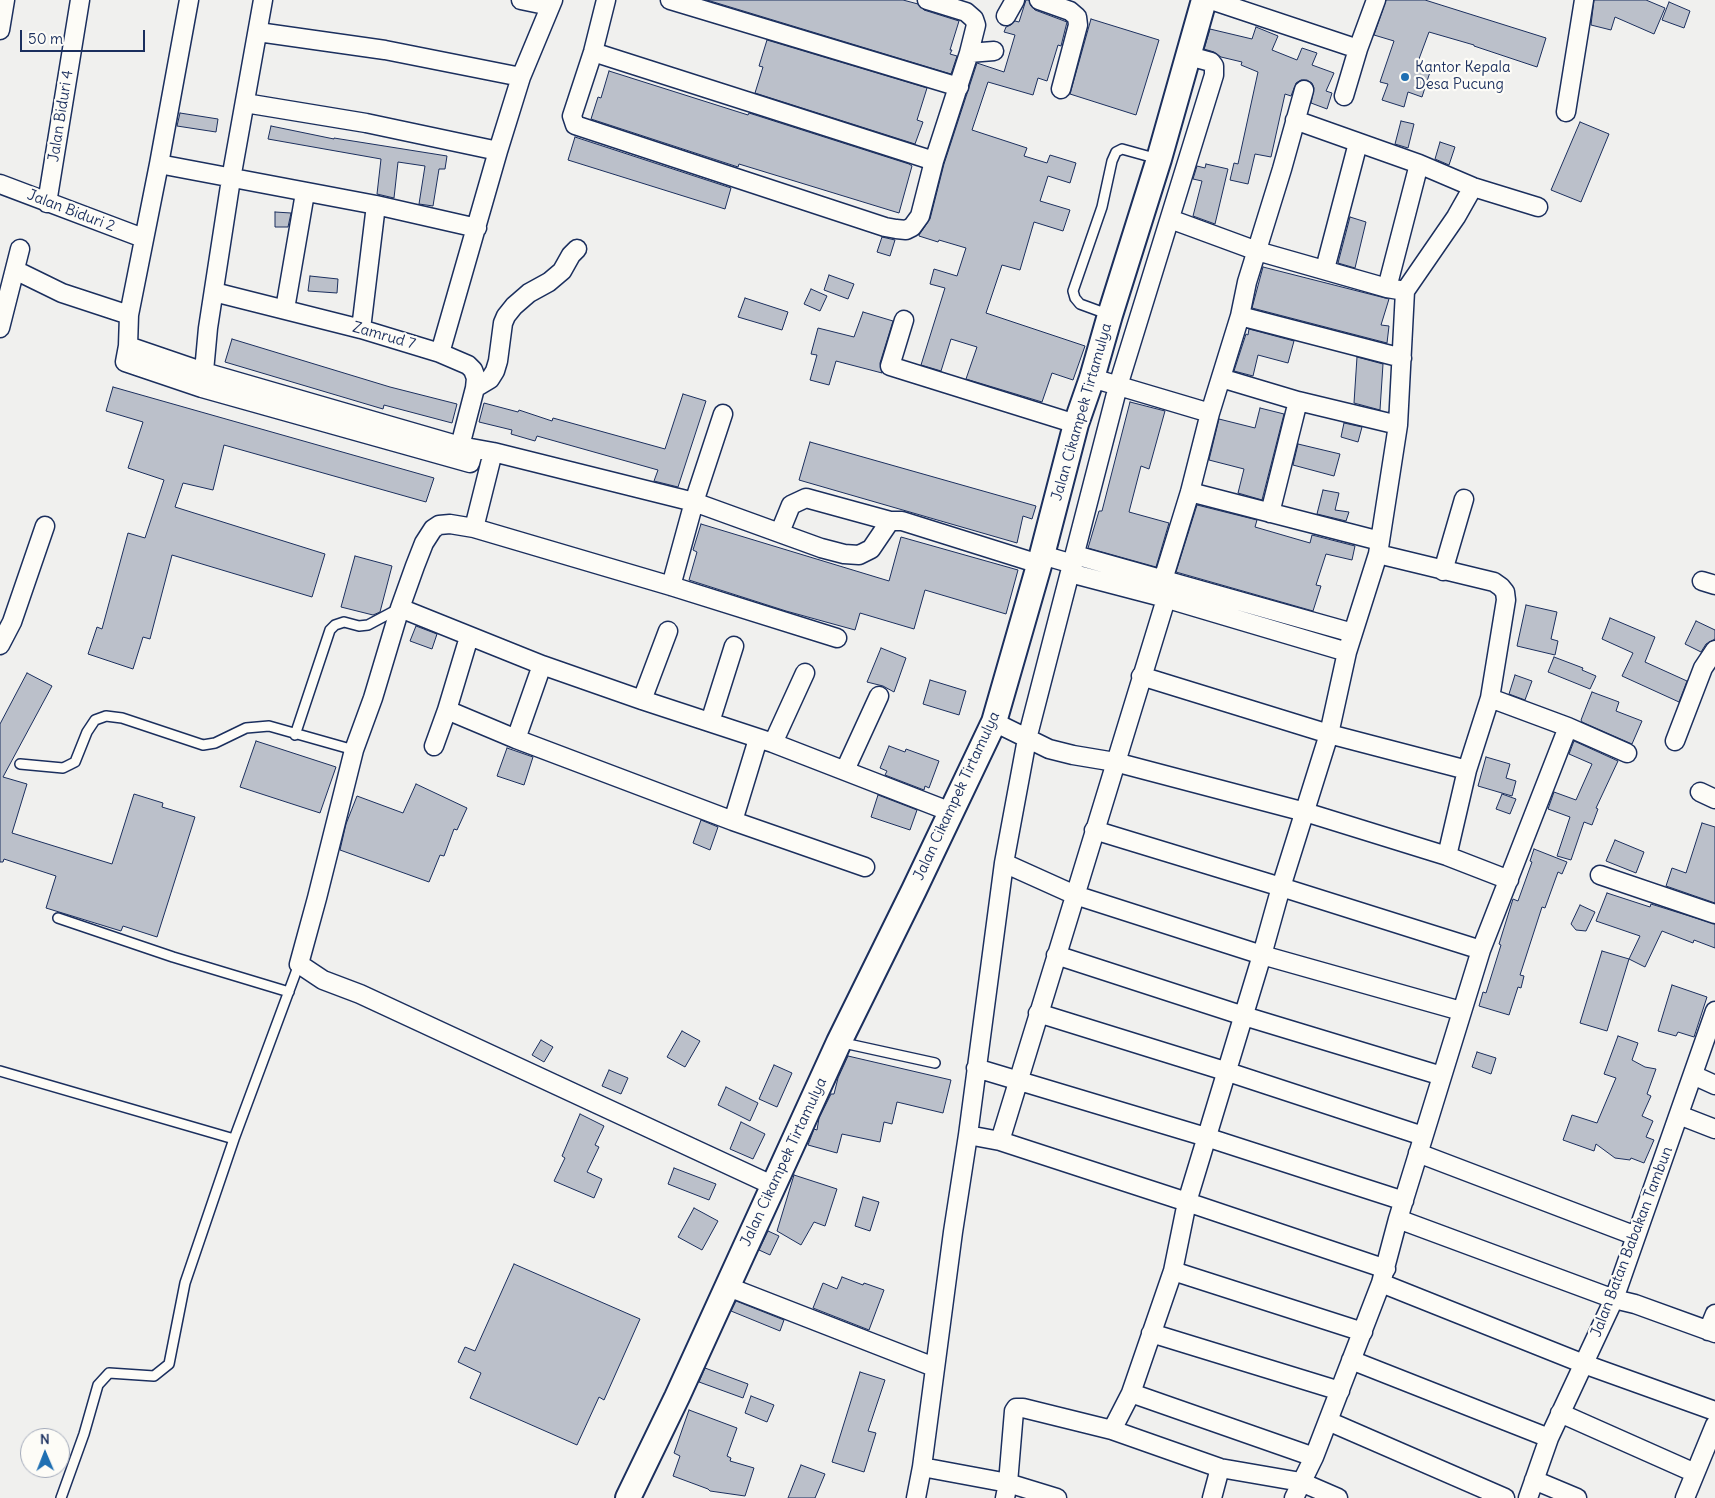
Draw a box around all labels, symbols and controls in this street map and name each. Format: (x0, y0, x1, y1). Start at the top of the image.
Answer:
scale bar (22, 20, 148, 52)
text: 50 m (28, 29, 63, 48)
place label: Kantor Kepala Desa Pucung (1415, 59, 1510, 94)
street label: Jalan Biduri 4 (45, 69, 77, 163)
marker: Kantor Kepala Desa Pucung (1399, 71, 1411, 83)
street label: Jalan Biduri 2 (25, 186, 117, 236)
street label: Zamrud 7 (350, 318, 418, 354)
street label: Jalan Cikampek Tirtamulya (1048, 321, 1116, 503)
street label: Jalan Cikampek Tirtamulya (910, 709, 1004, 883)
street label: Jalan Cikampek Tirtamulya (737, 1075, 831, 1249)
street label: Jalan Batan Babakan Tambun (1587, 1144, 1677, 1340)
north arrow (20, 1428, 70, 1478)
text: N (40, 1430, 50, 1448)

